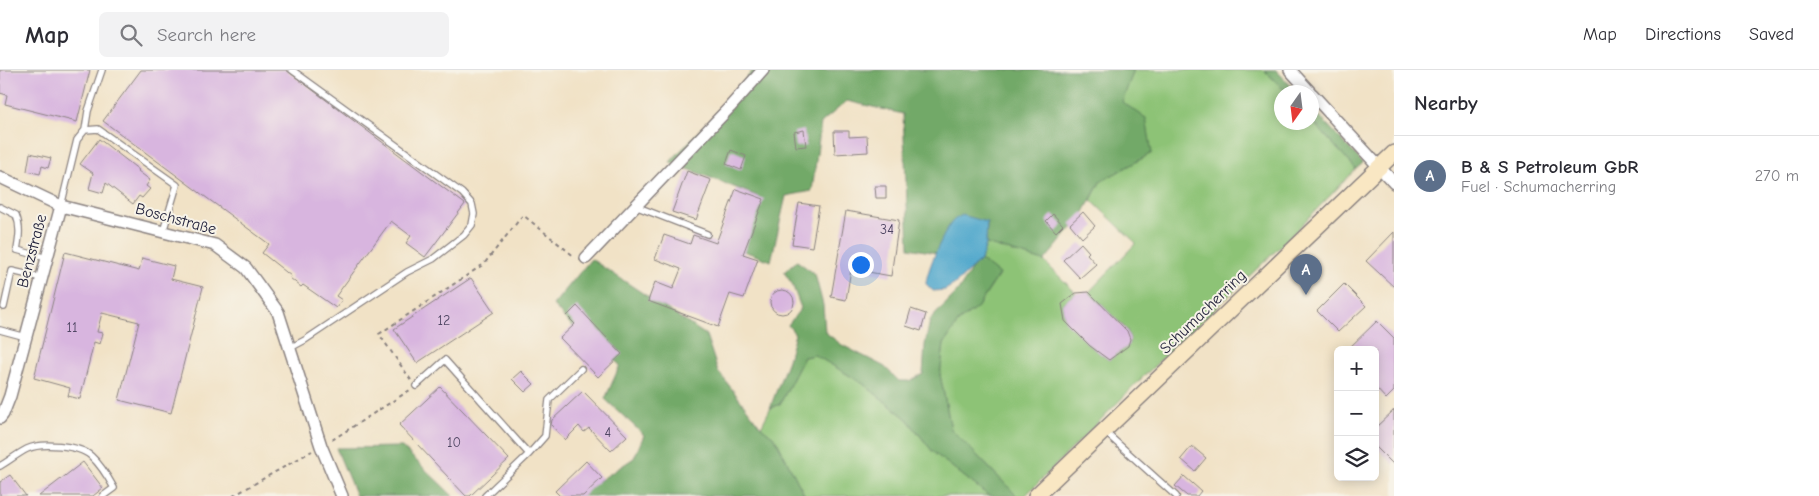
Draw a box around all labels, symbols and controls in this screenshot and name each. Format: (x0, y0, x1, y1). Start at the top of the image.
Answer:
search box (99, 12, 449, 57)
text: Map (25, 21, 69, 49)
icon: search (117, 21, 145, 49)
text: Search here (157, 24, 256, 46)
text: Map (1583, 24, 1617, 45)
text: Directions (1645, 24, 1721, 45)
text: Saved (1749, 24, 1794, 45)
north arrow (1274, 85, 1319, 130)
text: Nearby (1414, 91, 1478, 115)
text: B & S Petroleum GbR (1461, 156, 1638, 178)
text: A (1426, 167, 1434, 185)
text: 270 m (1755, 167, 1799, 185)
text: Fuel · Schumacherring (1461, 178, 1616, 196)
street label: Boschstraße (134, 200, 218, 238)
street label: Benzstraße (14, 212, 50, 290)
house number: 34 (880, 221, 894, 238)
your location (848, 252, 874, 278)
pin: A (1290, 254, 1322, 295)
street label: Schumacherring (1156, 266, 1250, 358)
house number: 12 (438, 312, 450, 329)
house number: 11 (66, 319, 78, 336)
map controls (1334, 346, 1379, 481)
button: + (1334, 346, 1379, 391)
button: − (1334, 391, 1379, 436)
house number: 4 (605, 424, 612, 441)
house number: 10 (447, 434, 461, 451)
button: layers (1334, 436, 1379, 481)

